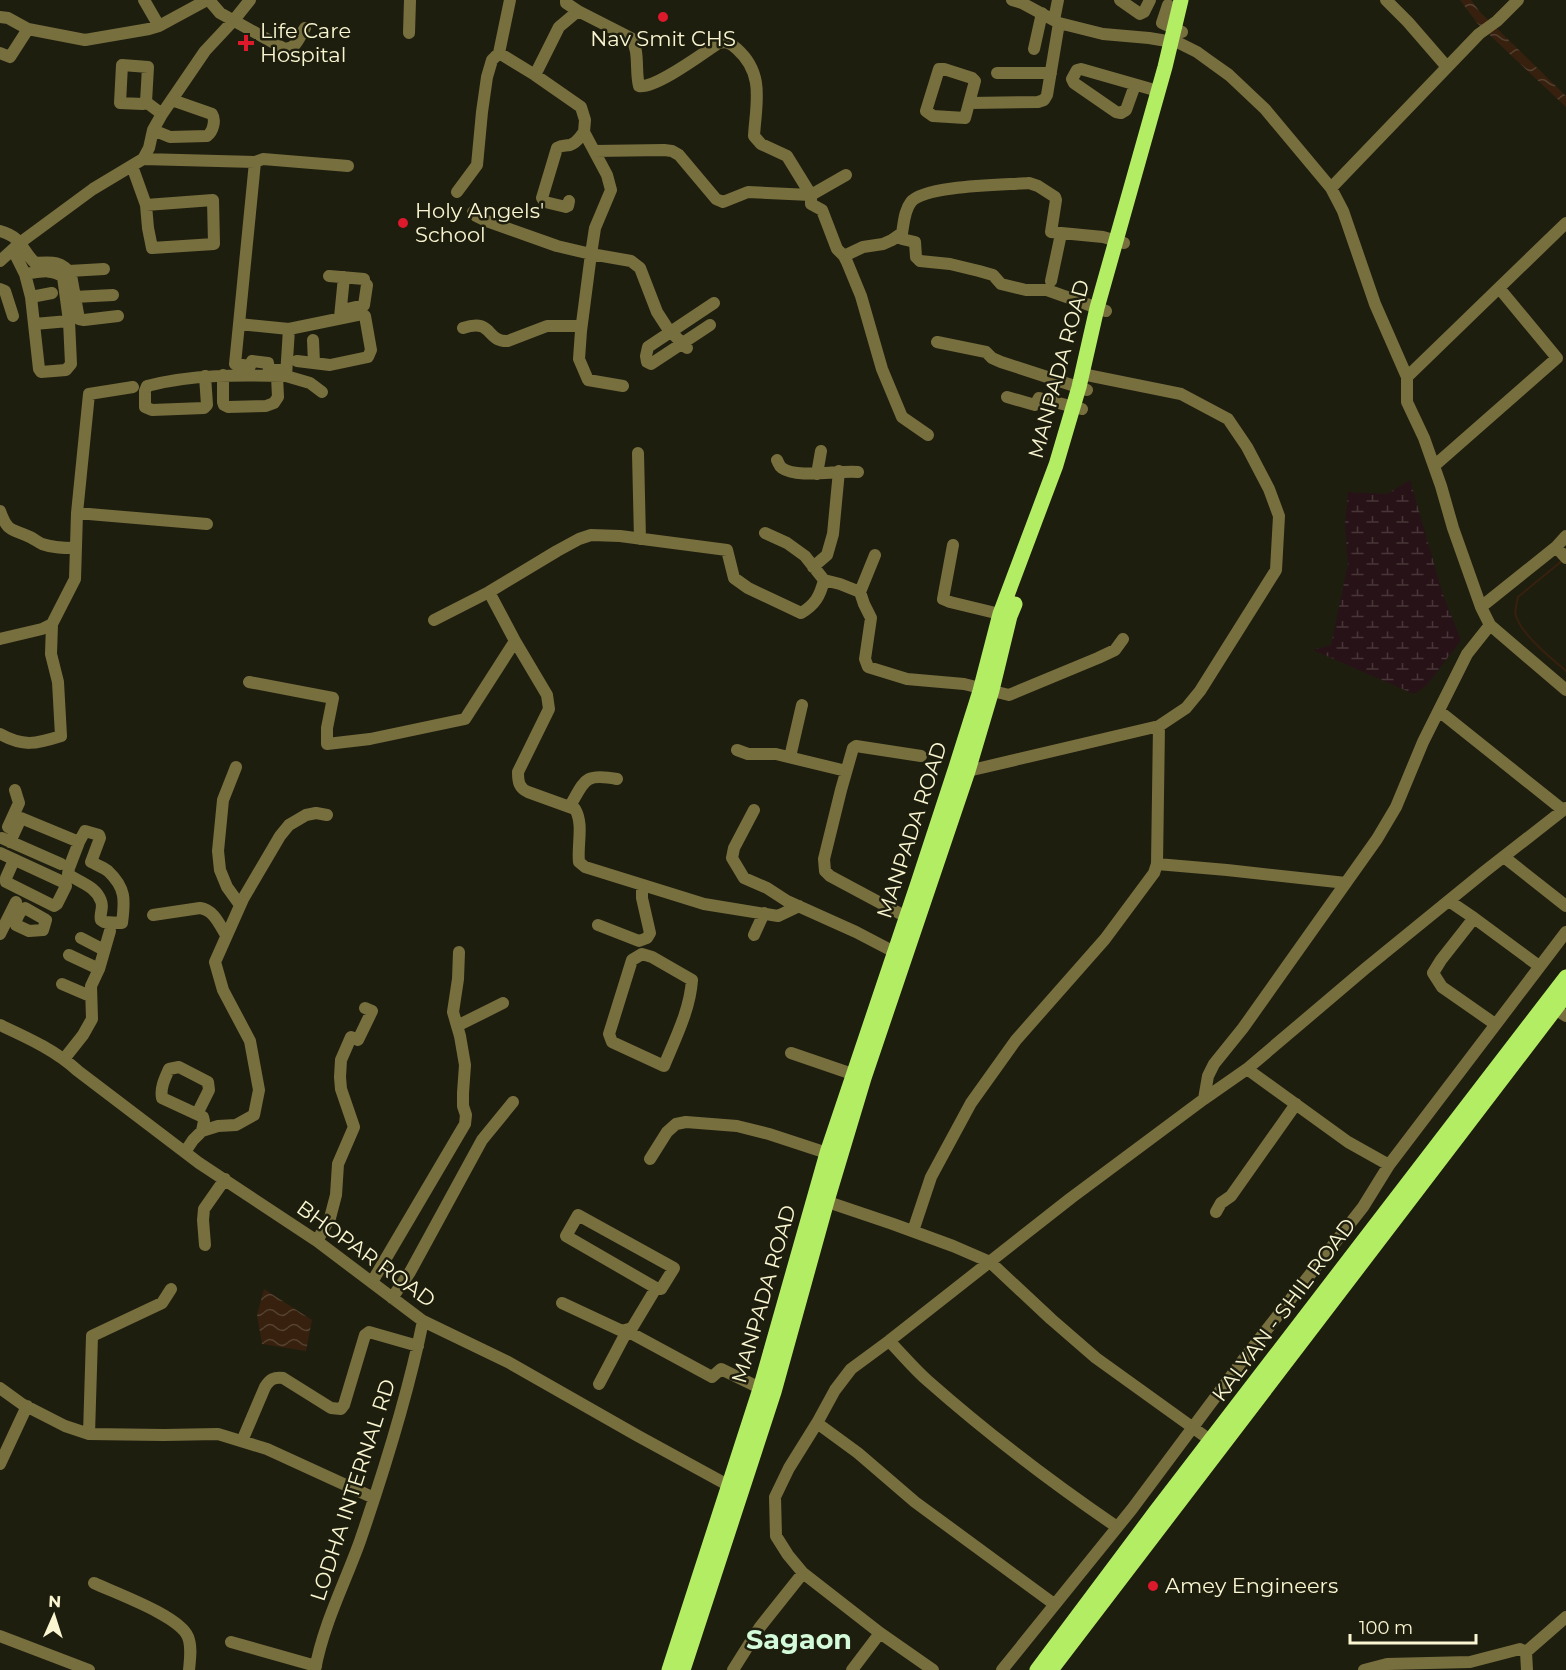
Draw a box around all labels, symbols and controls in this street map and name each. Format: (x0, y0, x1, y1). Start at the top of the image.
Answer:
marker: Nav Smit CHS (656, 10, 670, 24)
place label: Life Care Hospital (260, 18, 351, 67)
place label: Nav Smit CHS (590, 26, 736, 51)
marker: Life Care Hospital (237, 34, 255, 52)
place label: Holy Angels' School (415, 198, 544, 247)
marker: Holy Angels' School (396, 216, 410, 230)
street label: MANPADA ROAD (1023, 277, 1094, 461)
street label: MANPADA ROAD (871, 738, 952, 921)
street label: BHOPAR ROAD (292, 1195, 441, 1312)
street label: MANPADA ROAD (726, 1202, 801, 1386)
street label: KALYAN - SHIL ROAD (1207, 1213, 1361, 1406)
street label: LODHA INTERNAL RD (305, 1376, 400, 1604)
place label: Amey Engineers (1165, 1573, 1338, 1598)
marker: Amey Engineers (1146, 1579, 1160, 1593)
north arrow (24, 1586, 84, 1646)
text: N (48, 1592, 62, 1611)
scale bar (1350, 1607, 1476, 1645)
text: 100 m (1359, 1617, 1413, 1639)
district label: Sagaon (746, 1623, 852, 1656)

